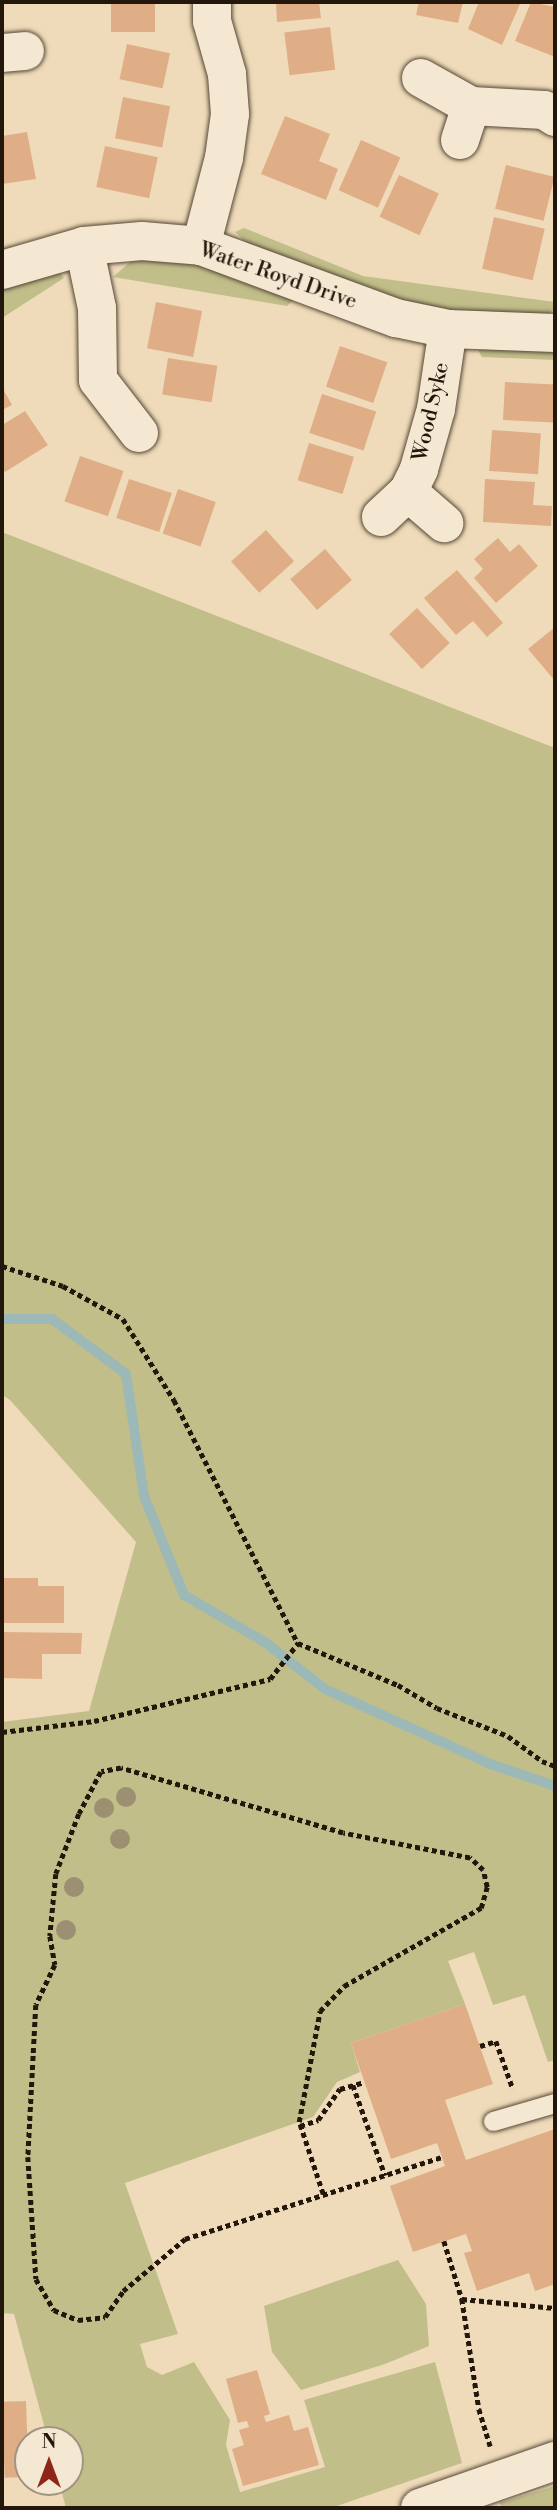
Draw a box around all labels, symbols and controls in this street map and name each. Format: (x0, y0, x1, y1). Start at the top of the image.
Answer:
street label: Water Royd Drive (196, 237, 360, 315)
street label: Wood Syke (407, 360, 455, 464)
north arrow (14, 2426, 84, 2496)
text: N (41, 2430, 57, 2454)

